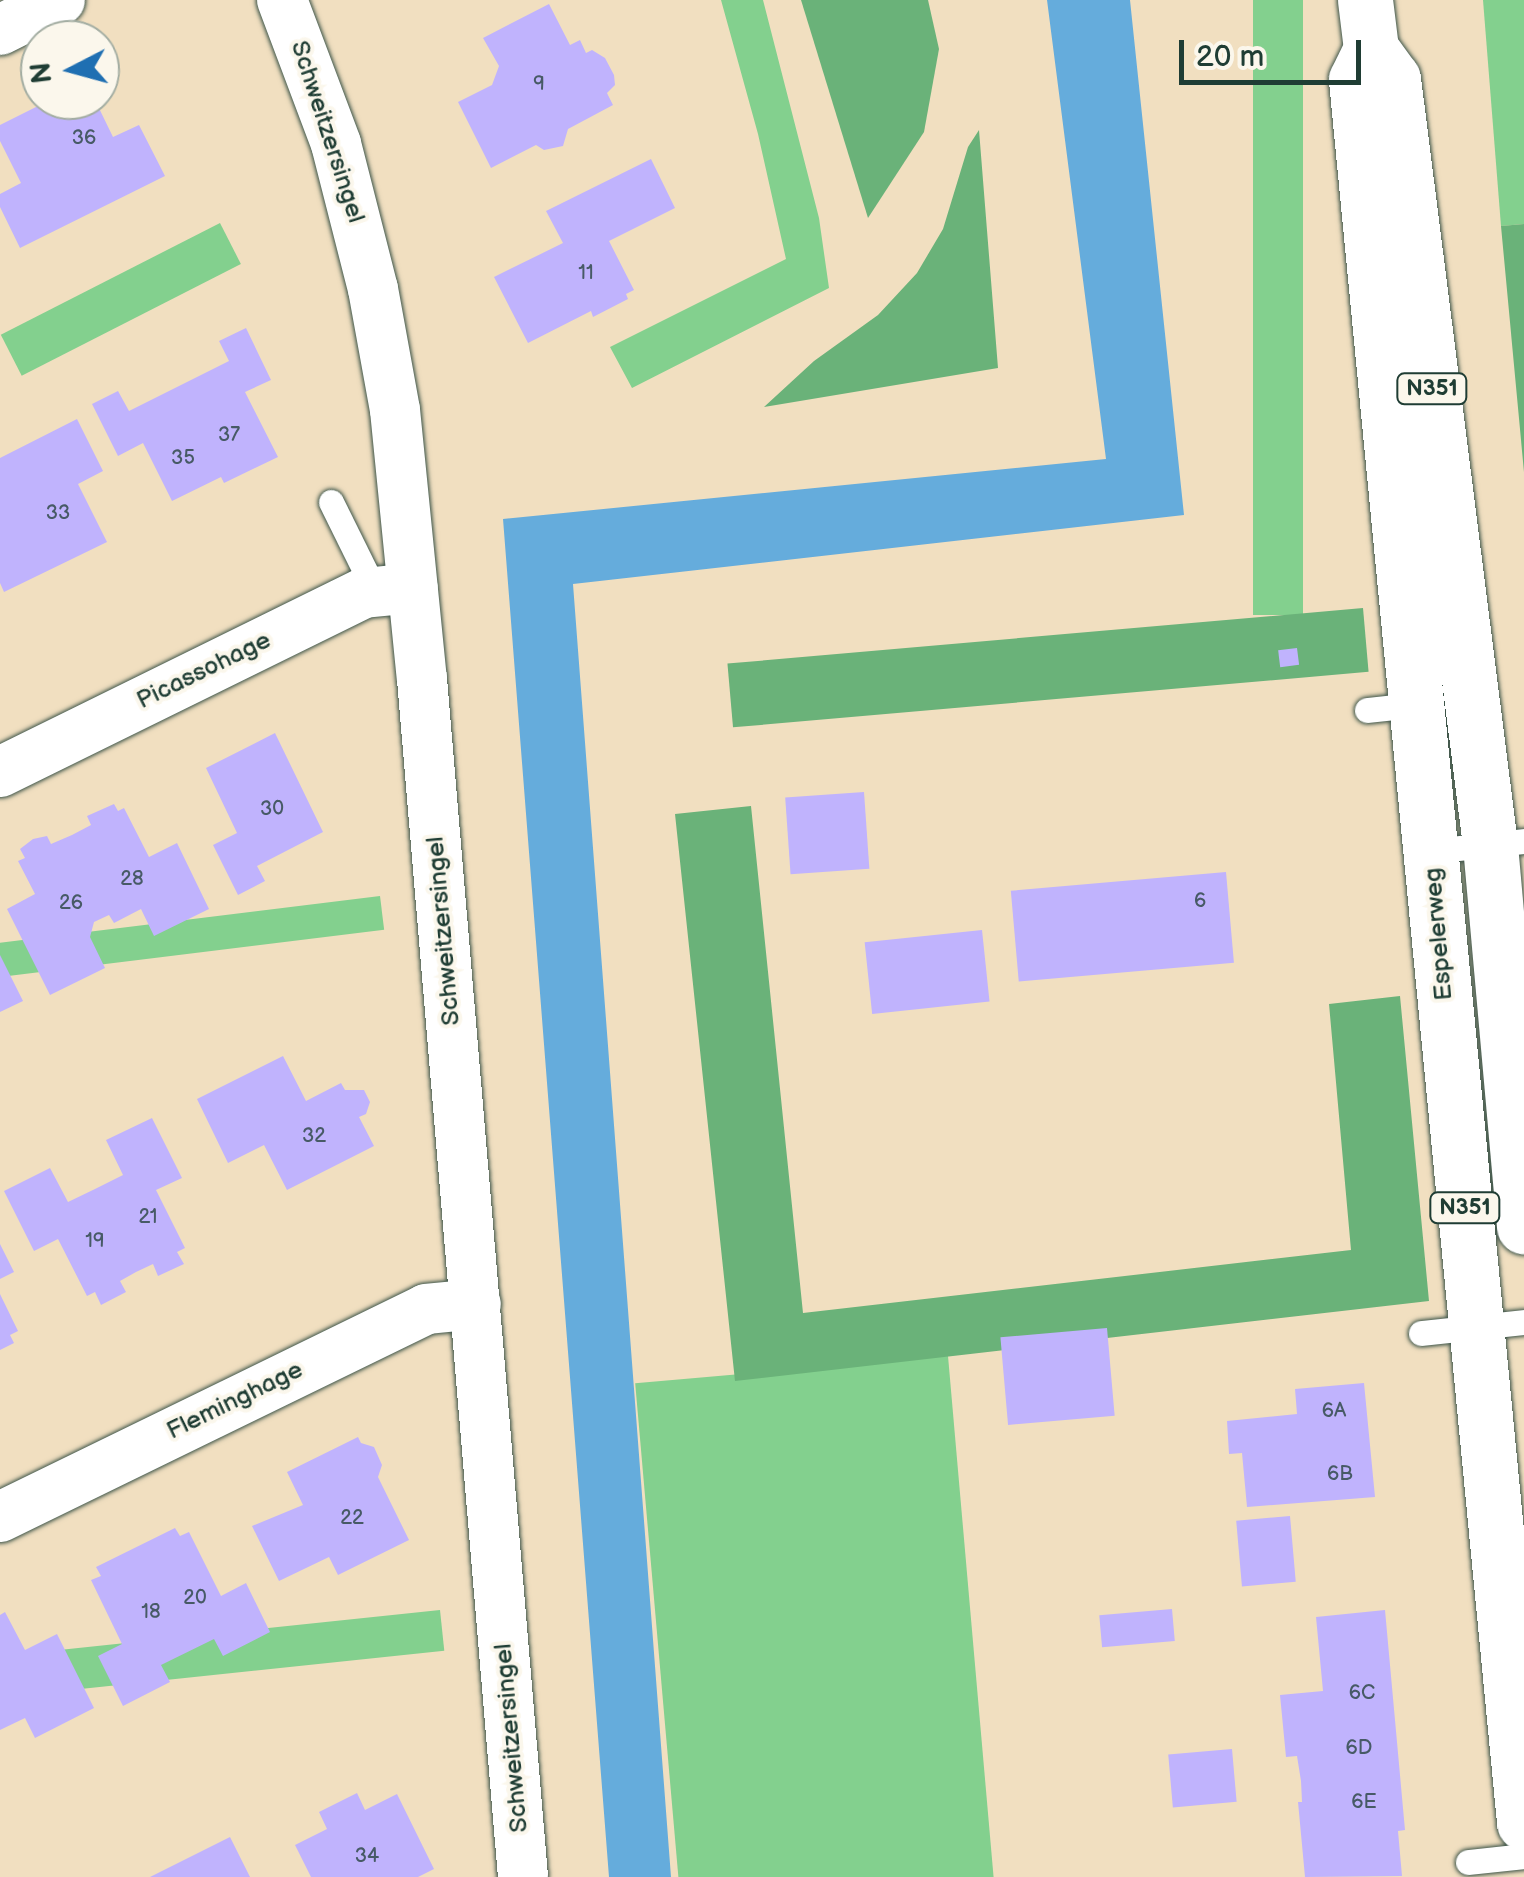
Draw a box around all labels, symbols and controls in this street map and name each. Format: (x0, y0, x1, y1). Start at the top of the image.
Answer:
north arrow (20, 20, 120, 120)
scale bar (1184, 20, 1366, 82)
street label: Schweitzersingel (283, 37, 371, 227)
text: 20 m (1196, 39, 1264, 75)
text: N (24, 61, 59, 85)
house number: 9 (533, 72, 545, 96)
house number: 36 (72, 126, 96, 150)
house number: 11 (578, 261, 594, 285)
road number: N351 (1394, 372, 1470, 406)
house number: 37 (218, 423, 240, 447)
house number: 35 (171, 446, 195, 470)
house number: 33 (46, 501, 70, 525)
street label: Picassohage (132, 626, 276, 716)
house number: 30 (260, 797, 284, 821)
street label: Schweitzersingel (421, 835, 467, 1027)
street label: Espelerweg (1418, 866, 1460, 1002)
house number: 28 (120, 867, 144, 891)
house number: 6 (1194, 889, 1206, 913)
house number: 26 (59, 891, 83, 915)
house number: 32 (302, 1124, 326, 1148)
road number: N351 (1428, 1191, 1502, 1225)
house number: 21 (138, 1205, 158, 1229)
house number: 19 (85, 1229, 105, 1253)
street label: Fleminghage (162, 1355, 308, 1447)
house number: 6A (1322, 1399, 1346, 1423)
house number: 6B (1327, 1462, 1353, 1486)
house number: 22 (340, 1506, 364, 1530)
house number: 20 (183, 1586, 207, 1610)
house number: 18 (141, 1600, 161, 1624)
street label: Schweitzersingel (489, 1642, 535, 1834)
house number: 6C (1349, 1681, 1375, 1705)
house number: 6D (1346, 1736, 1372, 1760)
house number: 6E (1351, 1790, 1377, 1814)
house number: 34 (355, 1844, 379, 1868)

